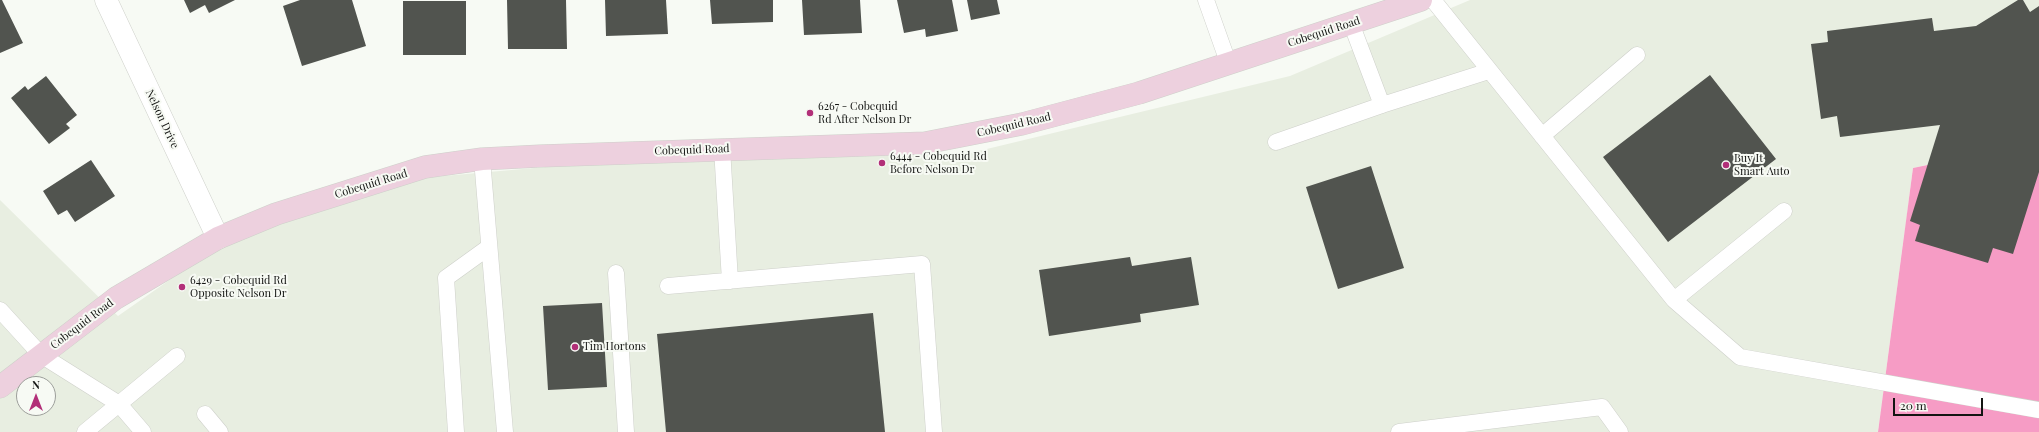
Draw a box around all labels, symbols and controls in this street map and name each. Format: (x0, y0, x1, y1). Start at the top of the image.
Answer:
street label: Cobequid Road (1286, 14, 1362, 50)
street label: Nelson Drive (143, 87, 181, 151)
place label: 6267 - Cobequid Rd After Nelson Dr (818, 100, 911, 126)
marker: 6267 - Cobequid Rd After Nelson Dr (805, 108, 815, 118)
street label: Cobequid Road (976, 110, 1052, 140)
street label: Cobequid Road (654, 142, 730, 158)
place label: 6444 - Cobequid Rd Before Nelson Dr (890, 150, 987, 176)
place label: Buy It Smart Auto (1734, 152, 1790, 178)
marker: 6444 - Cobequid Rd Before Nelson Dr (877, 158, 887, 168)
marker: Buy It Smart Auto (1721, 160, 1731, 170)
street label: Cobequid Road (333, 167, 409, 201)
place label: 6429 - Cobequid Rd Opposite Nelson Dr (190, 274, 287, 300)
marker: 6429 - Cobequid Rd Opposite Nelson Dr (177, 282, 187, 292)
street label: Cobequid Road (48, 296, 116, 352)
place label: Tim Hortons (583, 340, 646, 354)
marker: Tim Hortons (570, 342, 580, 352)
north arrow (16, 376, 56, 416)
text: N (32, 377, 40, 392)
scale bar (1895, 390, 1985, 416)
text: 20 m (1900, 397, 1927, 413)

